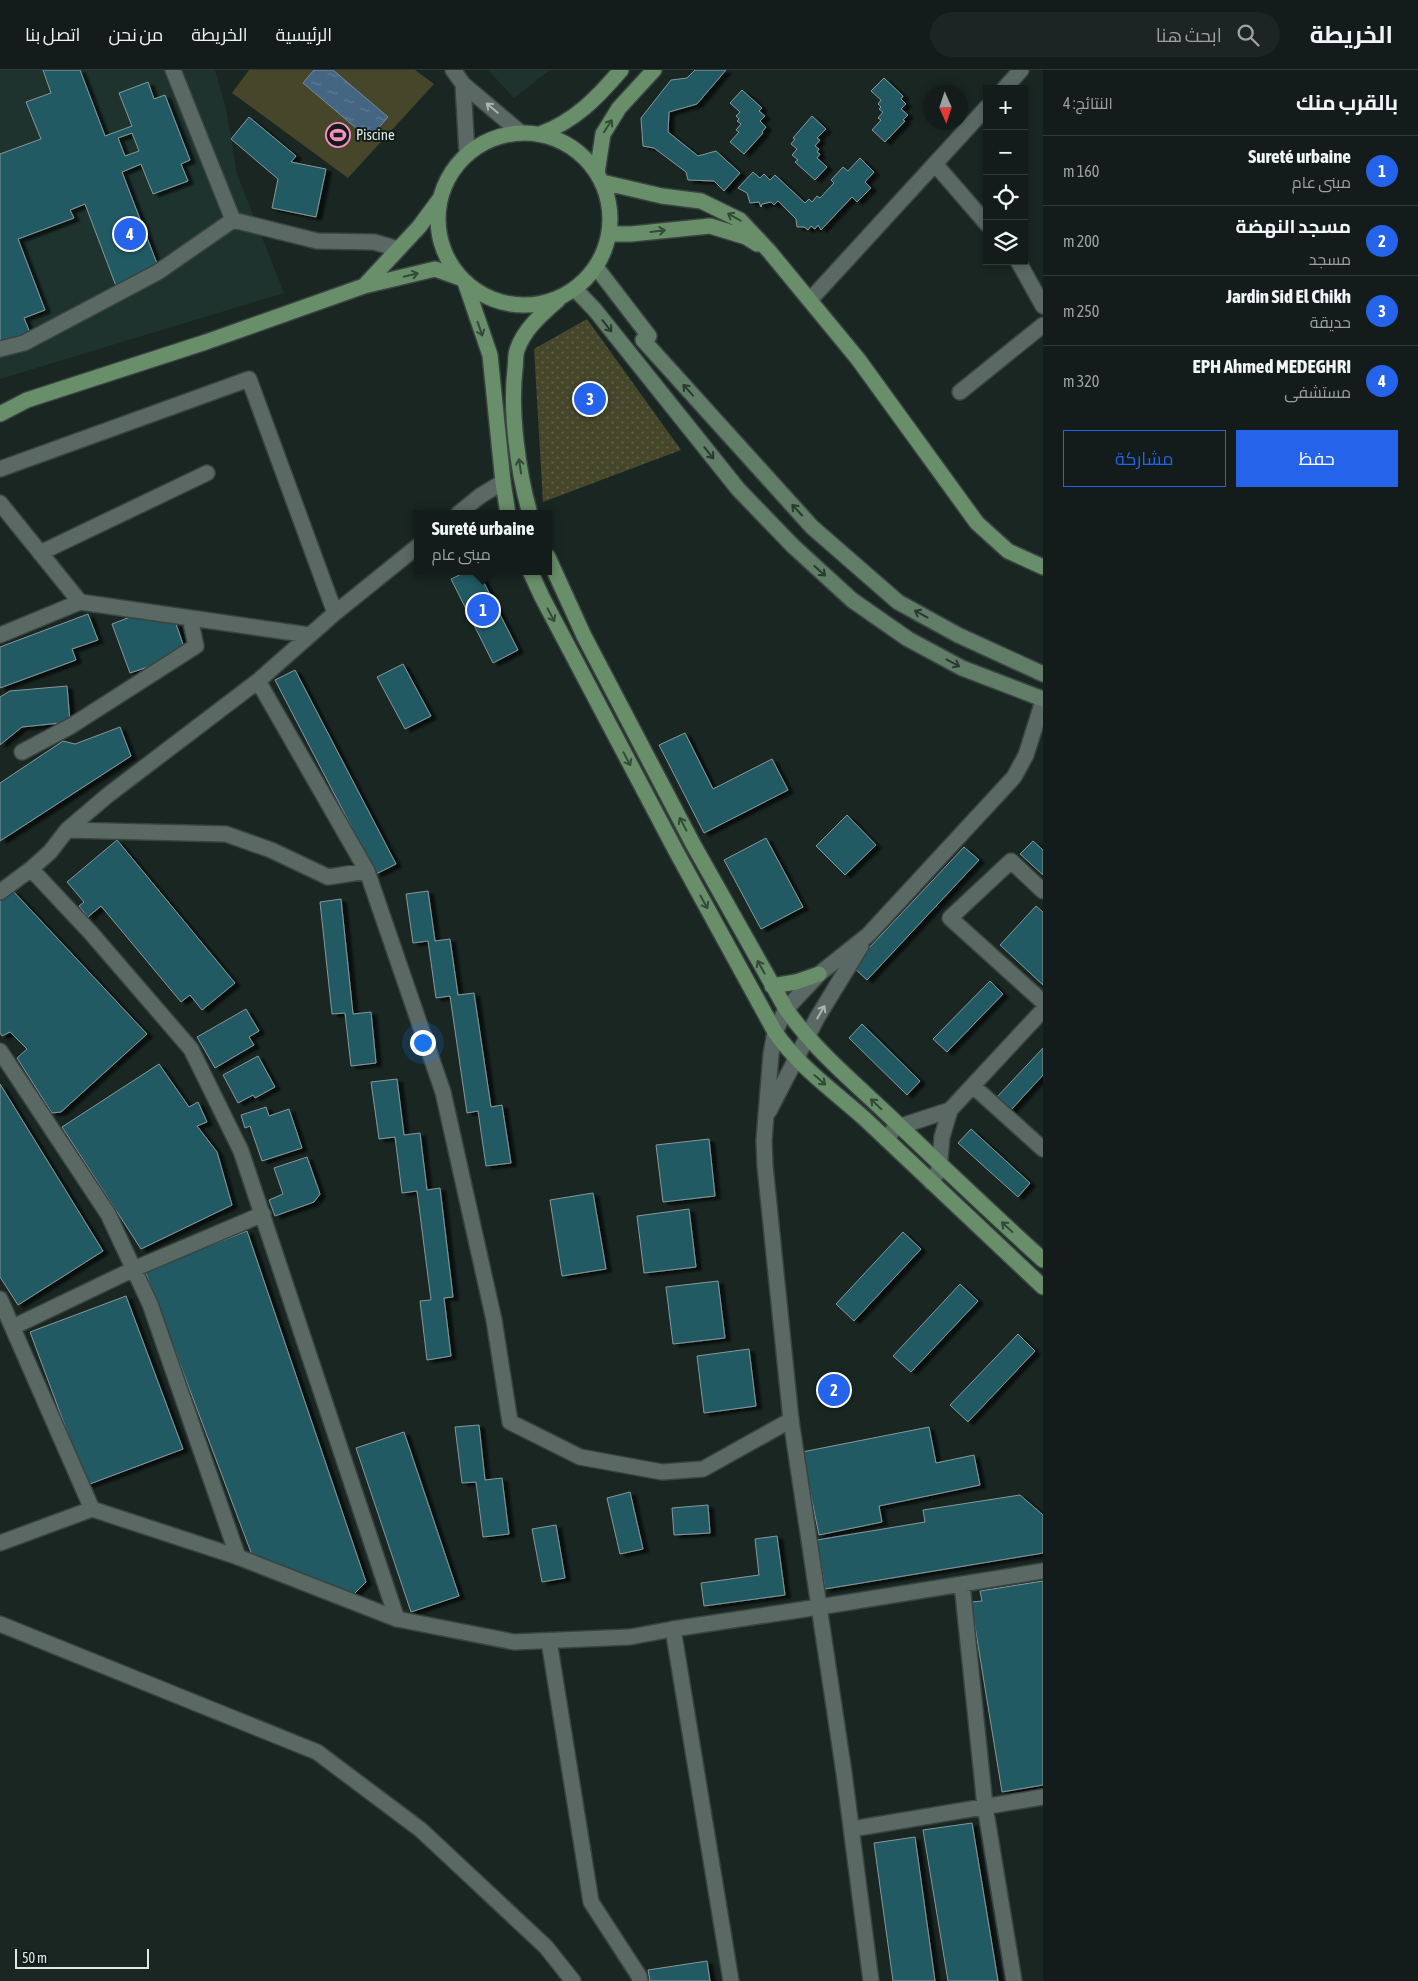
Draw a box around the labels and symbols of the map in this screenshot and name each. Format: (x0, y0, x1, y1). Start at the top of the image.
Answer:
north arrow (923, 85, 968, 130)
one-way arrow (485, 103, 498, 114)
one-way arrow (603, 119, 613, 133)
sports icon: Piscine (325, 122, 351, 148)
place label: Piscine (356, 126, 395, 143)
one-way arrow (727, 212, 742, 222)
pin: 4 (114, 215, 146, 253)
one-way arrow (650, 226, 666, 236)
one-way arrow (403, 270, 419, 279)
one-way arrow (602, 319, 613, 332)
one-way arrow (476, 320, 486, 336)
pin: 3 (574, 380, 606, 418)
one-way arrow (682, 383, 693, 396)
one-way arrow (703, 446, 714, 459)
one-way arrow (515, 458, 525, 474)
one-way arrow (791, 504, 803, 517)
one-way arrow (813, 565, 826, 577)
pin: 1 (467, 591, 499, 629)
one-way arrow (547, 607, 556, 622)
one-way arrow (913, 609, 928, 619)
one-way arrow (945, 659, 960, 668)
one-way arrow (622, 751, 632, 766)
one-way arrow (678, 817, 688, 832)
one-way arrow (700, 894, 709, 909)
one-way arrow (756, 960, 766, 975)
one-way arrow (816, 1005, 826, 1019)
your location (410, 1030, 436, 1056)
one-way arrow (814, 1075, 827, 1086)
one-way arrow (870, 1098, 883, 1110)
one-way arrow (1001, 1222, 1014, 1233)
pin: 2 (818, 1371, 850, 1409)
scale bar (15, 1946, 149, 1969)

